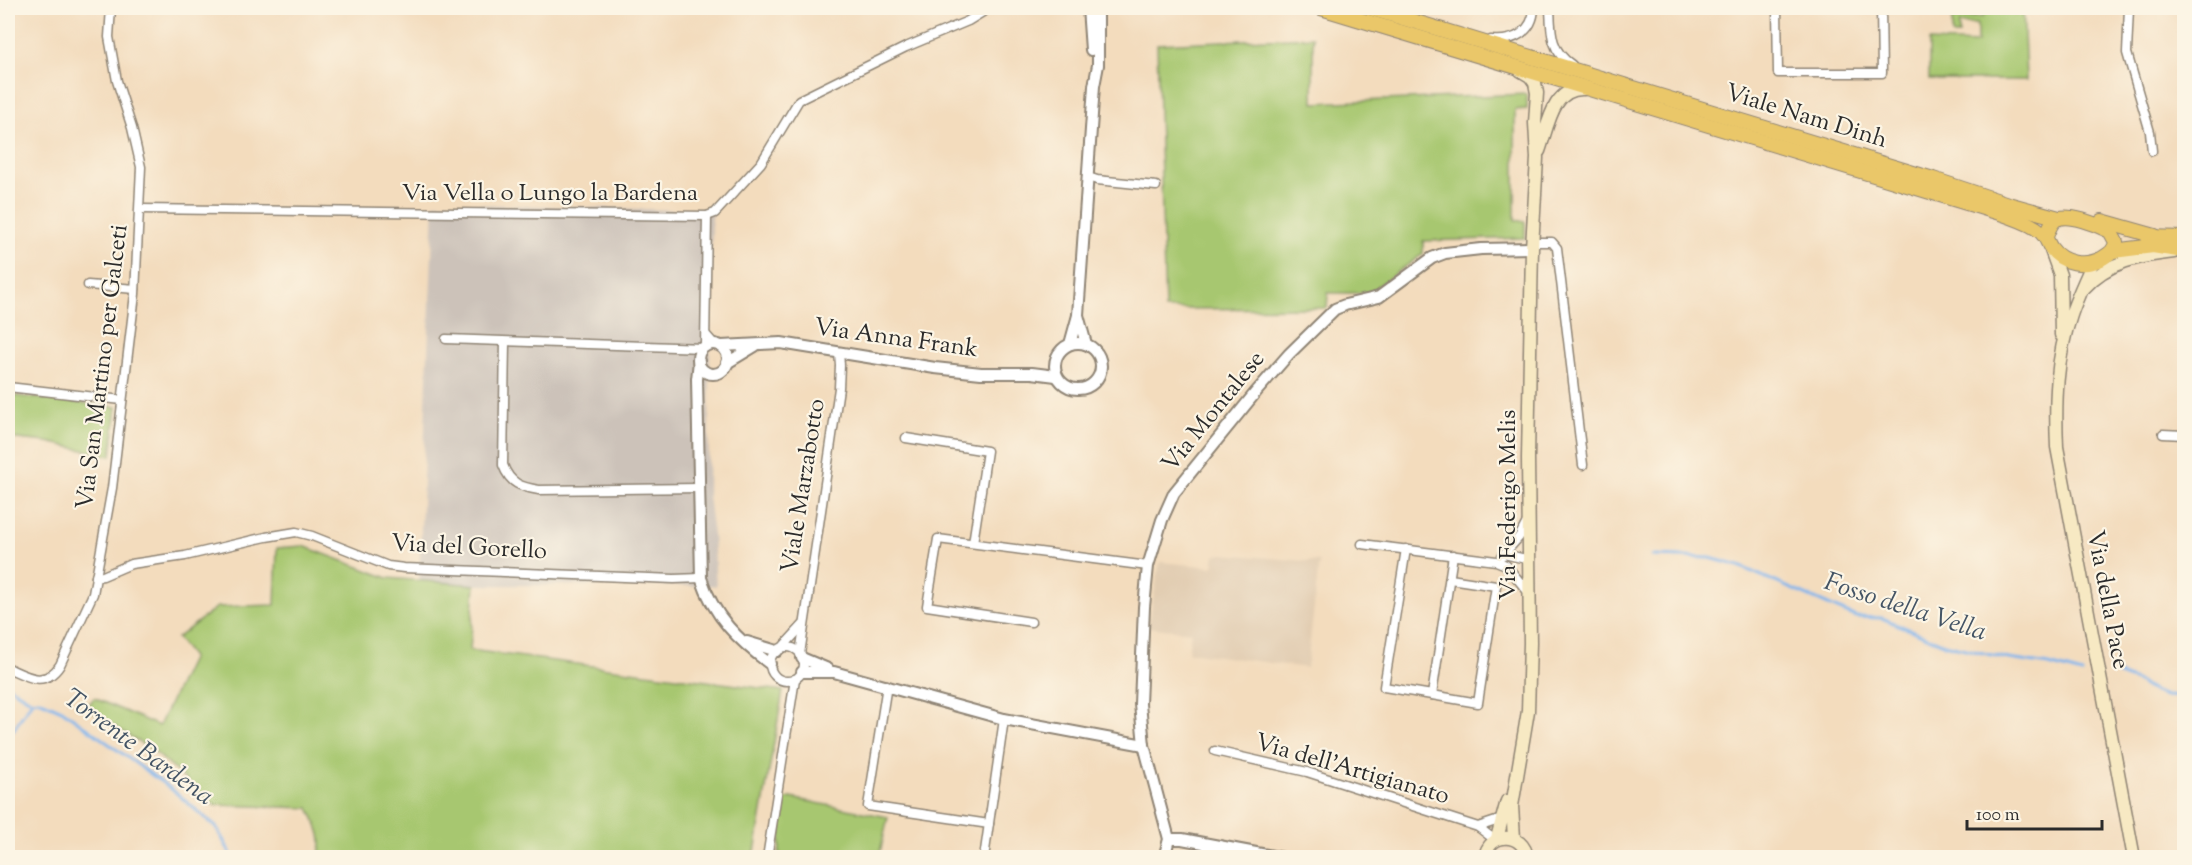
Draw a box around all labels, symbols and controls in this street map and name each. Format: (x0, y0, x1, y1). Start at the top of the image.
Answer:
street label: Viale Nam Dinh (1721, 76, 1891, 158)
street label: Via Vella o Lungo la Bardena (402, 177, 698, 211)
street label: Via San Martino per Galceti (69, 222, 137, 512)
street label: Via Anna Frank (812, 311, 980, 367)
street label: Via Montalese (1154, 344, 1274, 480)
street label: Viale Marzabotto (773, 396, 835, 576)
street label: Via Federigo Melis (1492, 410, 1526, 600)
street label: Via del Gorello (390, 527, 548, 569)
street label: Via della Pace (2077, 528, 2137, 672)
water label: Fosso della Vella (1819, 564, 1991, 652)
water label: Torrente Bardena (55, 681, 221, 815)
street label: Via dell'Artigianato (1251, 726, 1453, 814)
scale bar (1967, 793, 2102, 831)
text: 100 m (1976, 803, 2020, 829)

